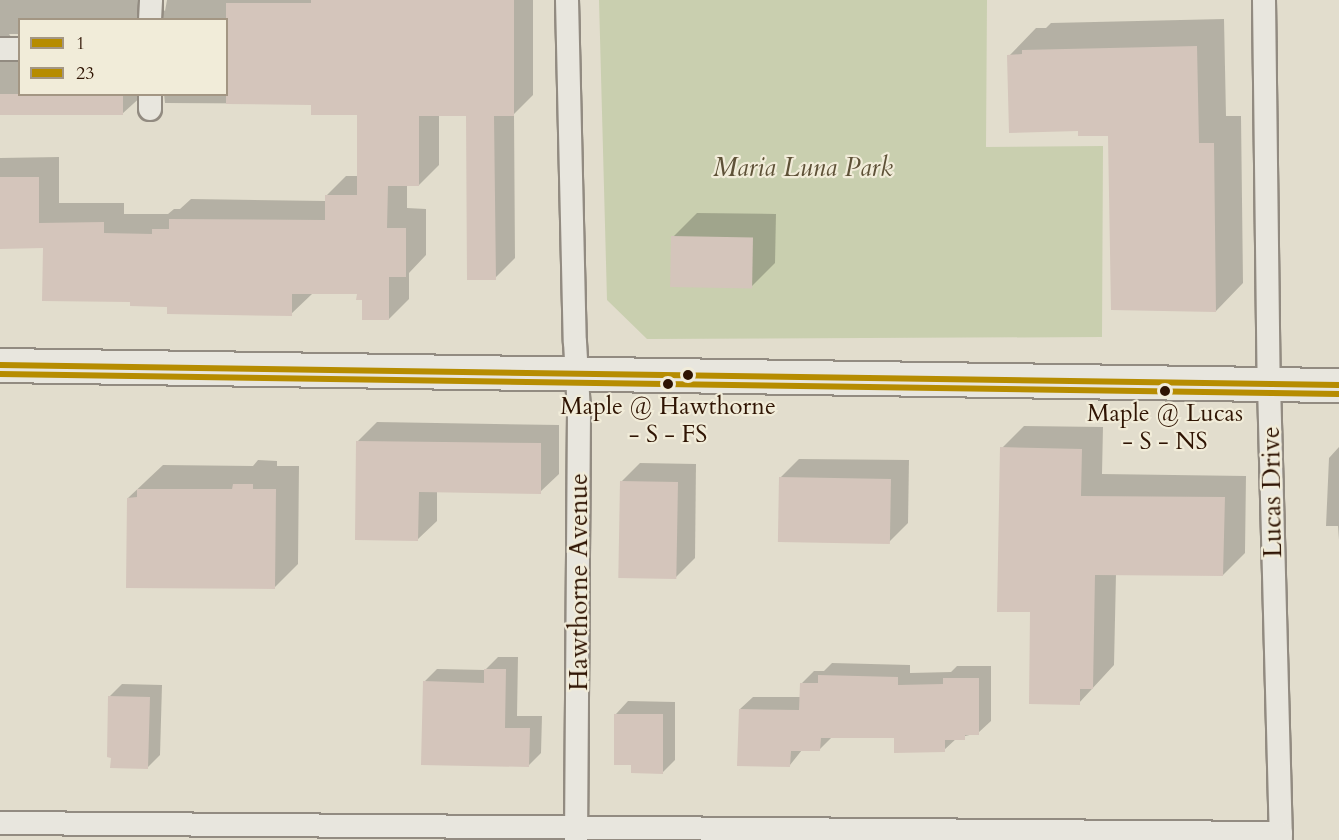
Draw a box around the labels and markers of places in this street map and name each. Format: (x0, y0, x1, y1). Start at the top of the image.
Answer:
unlabelled marker (682, 369, 694, 381)
marker: Maple @ Hawthorne - S - FS (662, 378, 674, 390)
marker: Maple @ Lucas - S - NS (1159, 385, 1171, 397)
place label: Maple @ Hawthorne - S - FS (560, 393, 776, 449)
place label: Maple @ Lucas - S - NS (1087, 400, 1243, 456)

